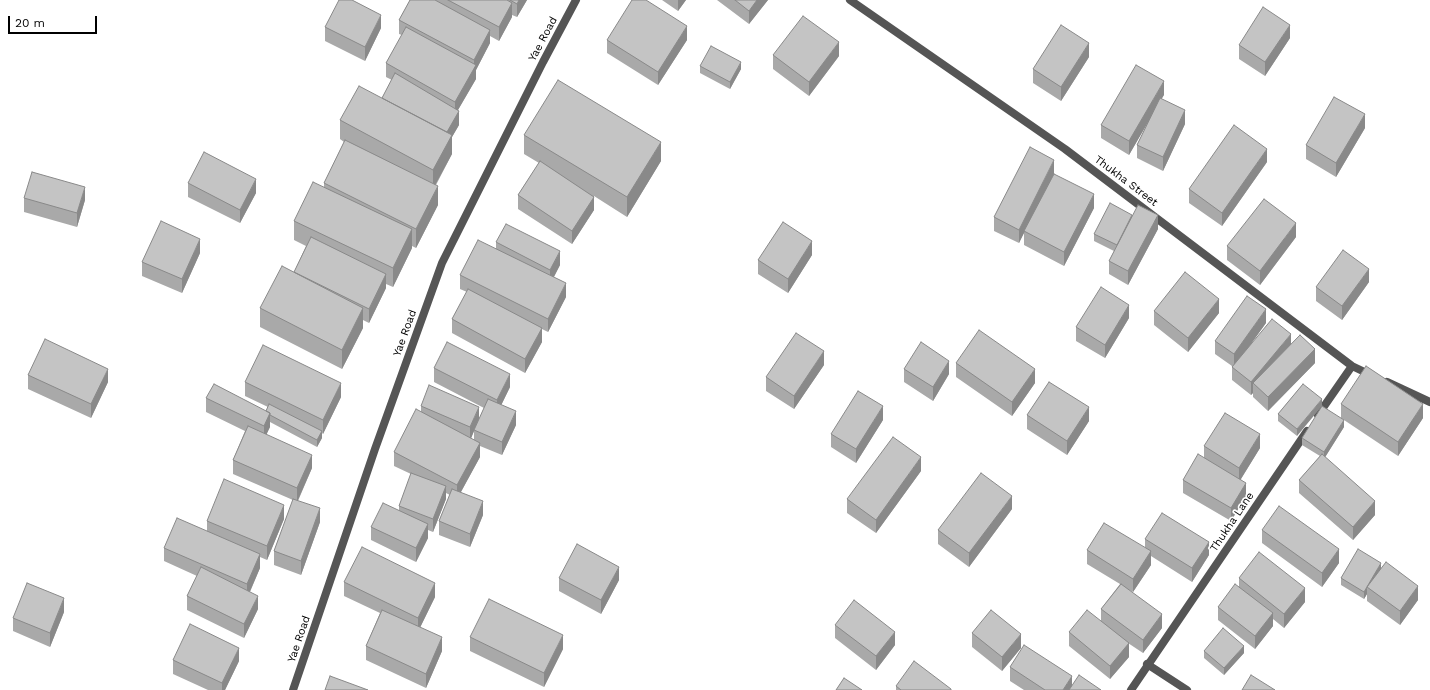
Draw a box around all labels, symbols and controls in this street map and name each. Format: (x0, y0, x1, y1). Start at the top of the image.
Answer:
scale bar (10, 8, 99, 34)
street label: Yae Road (526, 14, 560, 64)
text: 20 m (15, 16, 45, 30)
street label: Thukha Street (1092, 153, 1160, 209)
street label: Yae Road (391, 308, 419, 358)
street label: Thukha Lane (1207, 490, 1257, 554)
street label: Yae Road (285, 614, 313, 664)

